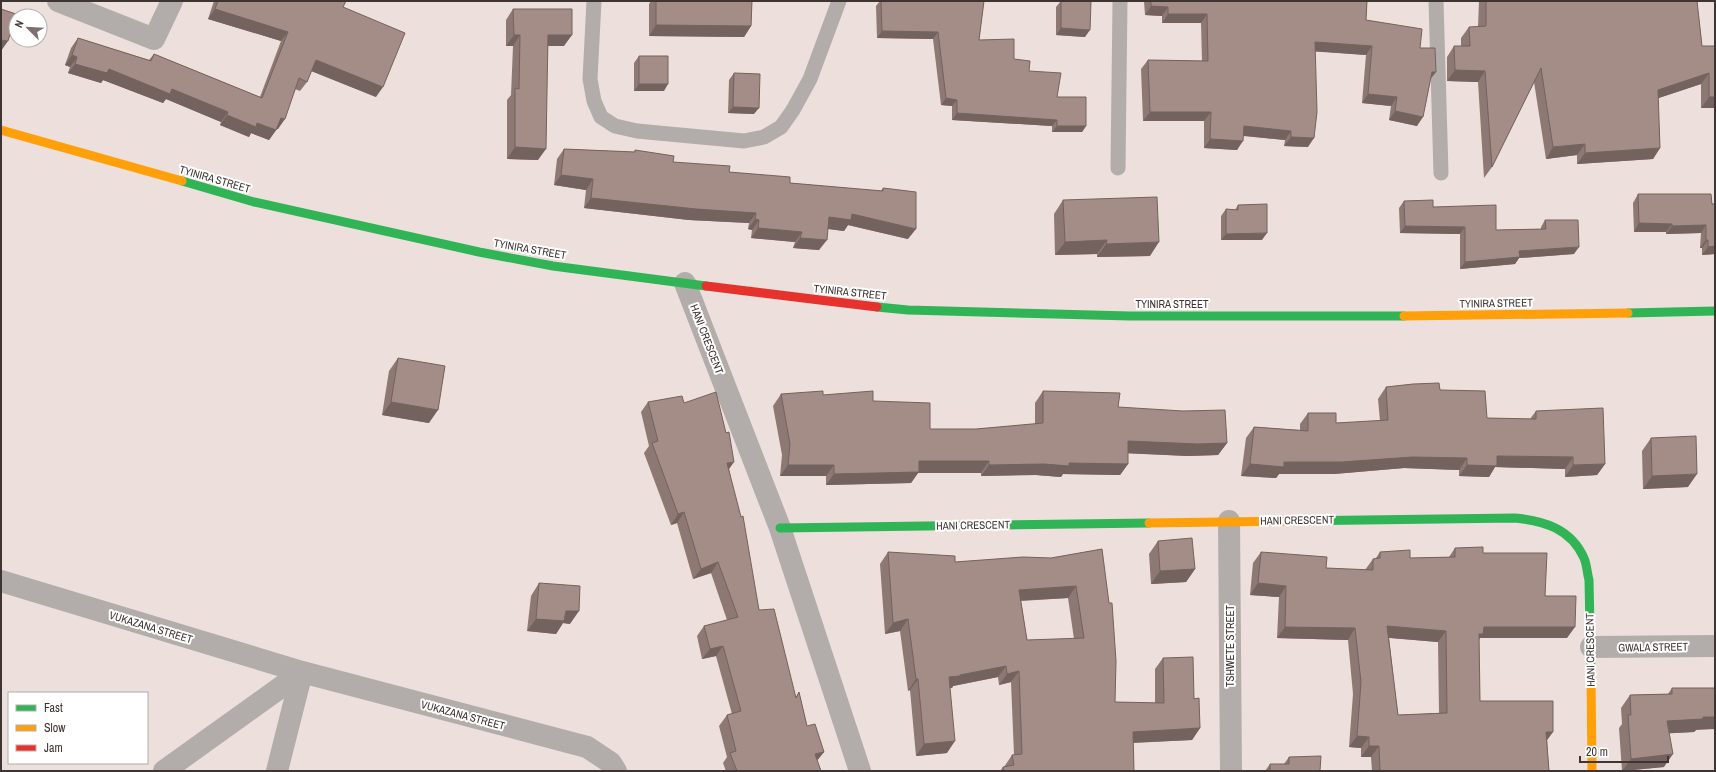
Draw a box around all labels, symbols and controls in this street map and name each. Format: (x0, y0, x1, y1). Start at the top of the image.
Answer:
north arrow (8, 8, 48, 48)
text: N (11, 18, 27, 30)
street label: TYINIRA STREET (178, 162, 253, 196)
street label: TYINIRA STREET (493, 236, 568, 262)
street label: TYINIRA STREET (813, 281, 888, 303)
street label: TYINIRA STREET (1459, 295, 1533, 311)
street label: TYINIRA STREET (1135, 297, 1209, 311)
street label: HANI CRESCENT (687, 302, 727, 376)
street label: HANI CRESCENT (1260, 512, 1334, 528)
street label: HANI CRESCENT (936, 517, 1010, 533)
street label: TSHWETE STREET (1223, 604, 1237, 687)
street label: VUKAZANA STREET (108, 608, 195, 646)
street label: HANI CRESCENT (1582, 613, 1598, 687)
street label: GWALA STREET (1618, 639, 1689, 655)
legend (8, 692, 148, 764)
street label: VUKAZANA STREET (420, 697, 507, 733)
text: Fast (44, 700, 63, 716)
text: Slow (44, 720, 66, 736)
scale bar (1580, 738, 1668, 764)
text: Jam (44, 740, 63, 756)
text: 20 m (1586, 744, 1608, 760)

